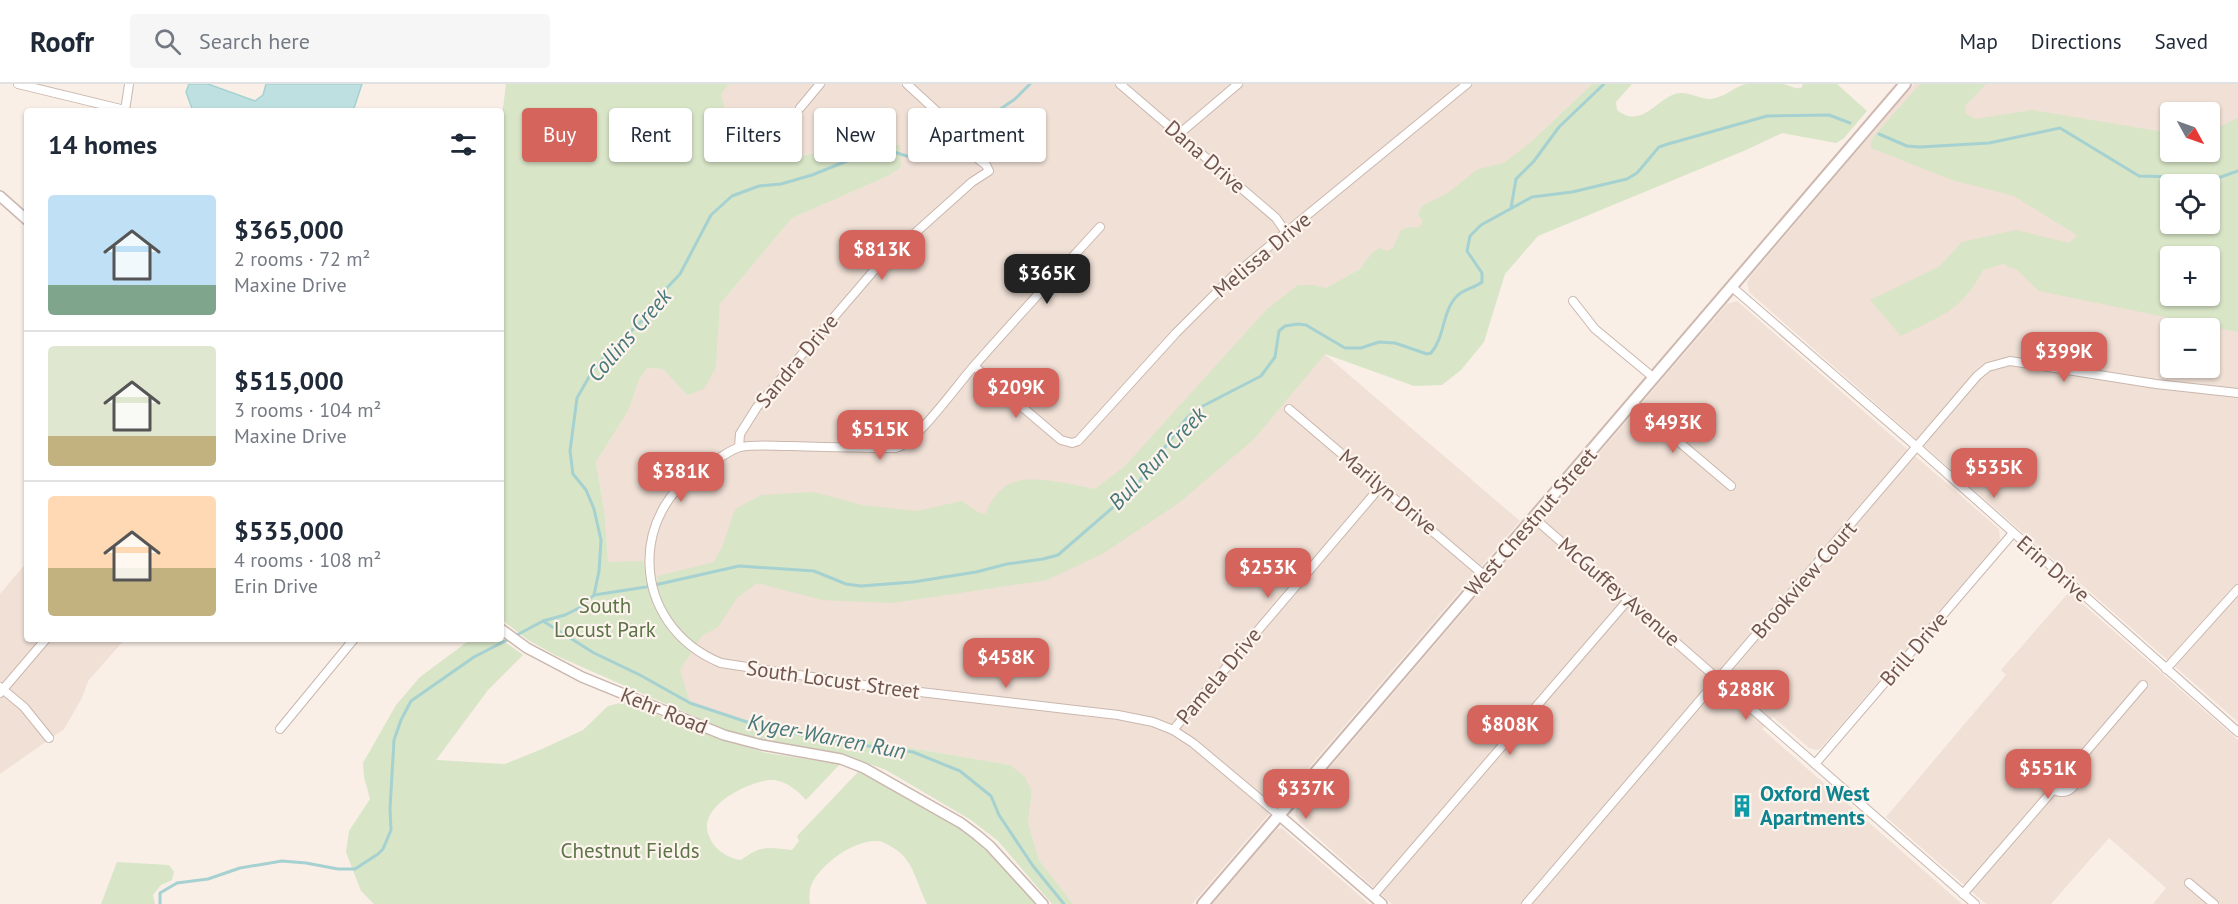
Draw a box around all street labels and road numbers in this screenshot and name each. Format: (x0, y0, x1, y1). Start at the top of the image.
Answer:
street label: Dana Drive (1159, 114, 1251, 199)
street label: Melissa Drive (1207, 206, 1316, 303)
street label: Sandra Drive (749, 308, 844, 413)
street label: West Chestnut Street (1459, 442, 1602, 601)
street label: Marilyn Drive (1334, 443, 1443, 540)
street label: Brookview Court (1745, 515, 1862, 644)
street label: Erin Drive (2011, 530, 2095, 608)
street label: McGuffey Avenue (1553, 531, 1686, 652)
street label: Brill Drive (1874, 606, 1953, 691)
street label: Pamela Drive (1170, 622, 1267, 730)
street label: South Locust Street (745, 654, 922, 705)
street label: Kehr Road (617, 681, 712, 740)

